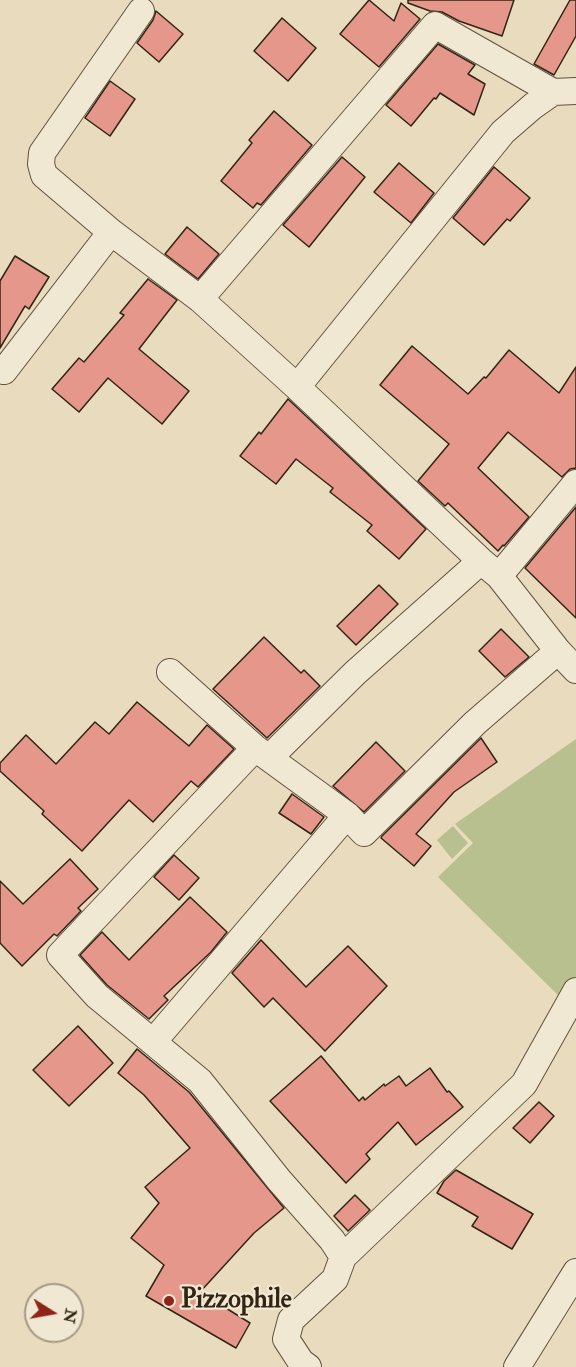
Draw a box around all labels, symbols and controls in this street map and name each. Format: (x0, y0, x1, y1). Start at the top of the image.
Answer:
north arrow (24, 1283, 84, 1343)
place label: Pizzophile (181, 1285, 292, 1317)
marker: Pizzophile (162, 1294, 176, 1308)
text: N (59, 1307, 81, 1325)

